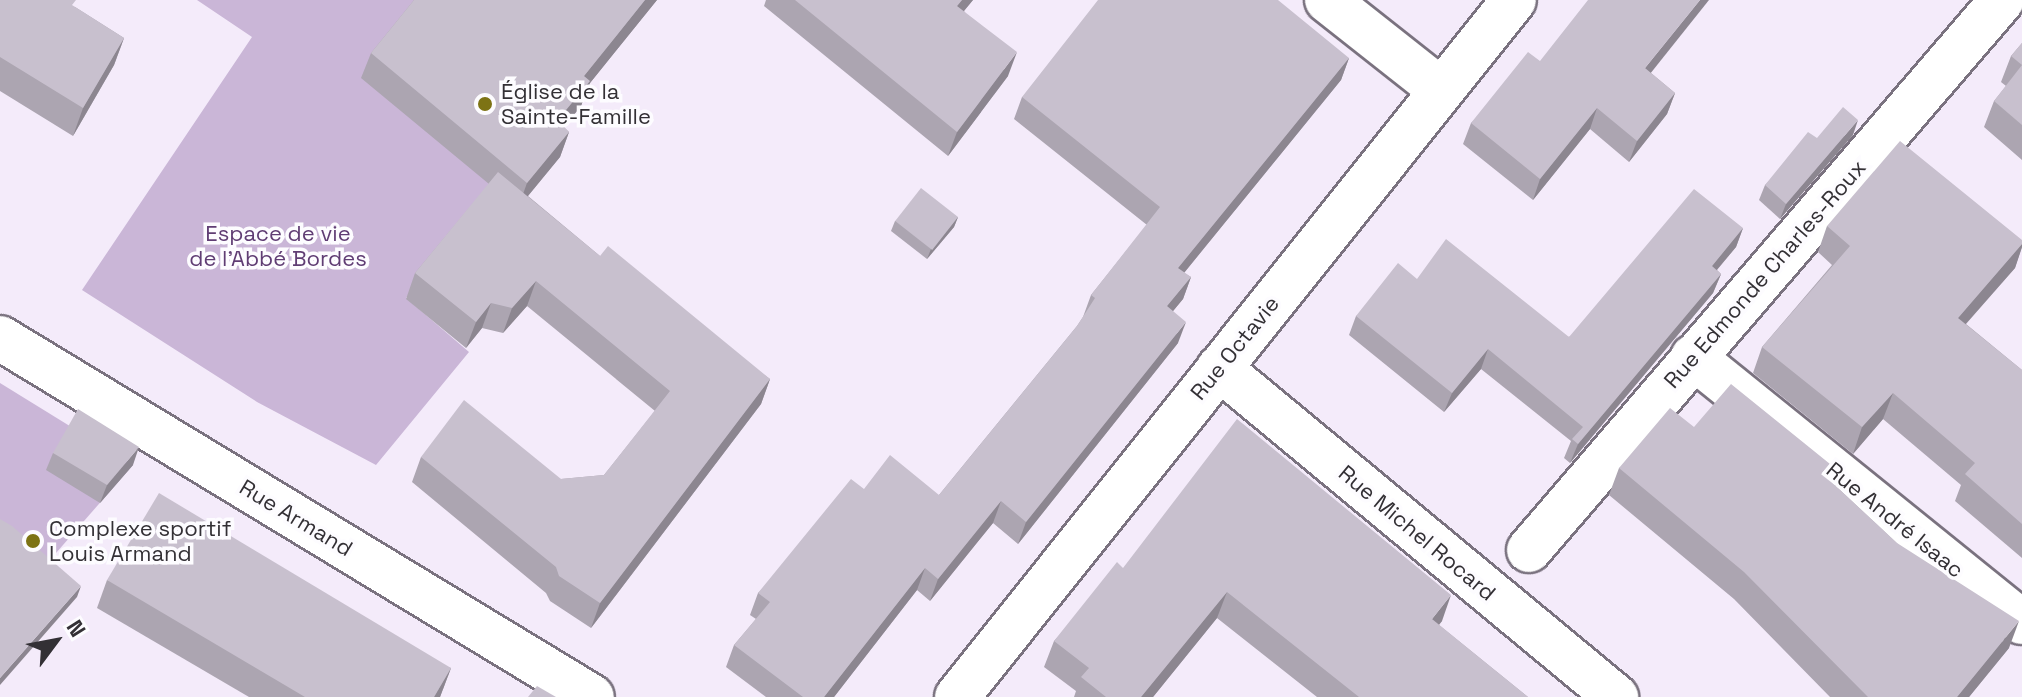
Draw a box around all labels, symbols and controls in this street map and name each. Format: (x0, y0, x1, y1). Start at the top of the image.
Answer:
place label: Église de la Sainte-Famille (501, 78, 651, 130)
marker: Église de la Sainte-Famille (476, 95, 494, 113)
street label: Rue Edmonde Charles-Roux (1659, 154, 1871, 394)
park label: Espace de vie de l'Abbé Bordes (189, 220, 367, 272)
street label: Rue Octavie (1185, 291, 1285, 405)
street label: Rue André Isaac (1821, 457, 1969, 583)
street label: Rue Michel Rocard (1333, 460, 1501, 606)
street label: Rue Armand (235, 474, 357, 562)
place label: Complexe sportif Louis Armand (49, 515, 231, 566)
marker: Complexe sportif Louis Armand (24, 532, 42, 550)
north arrow (16, 601, 96, 681)
text: N (61, 615, 92, 642)

